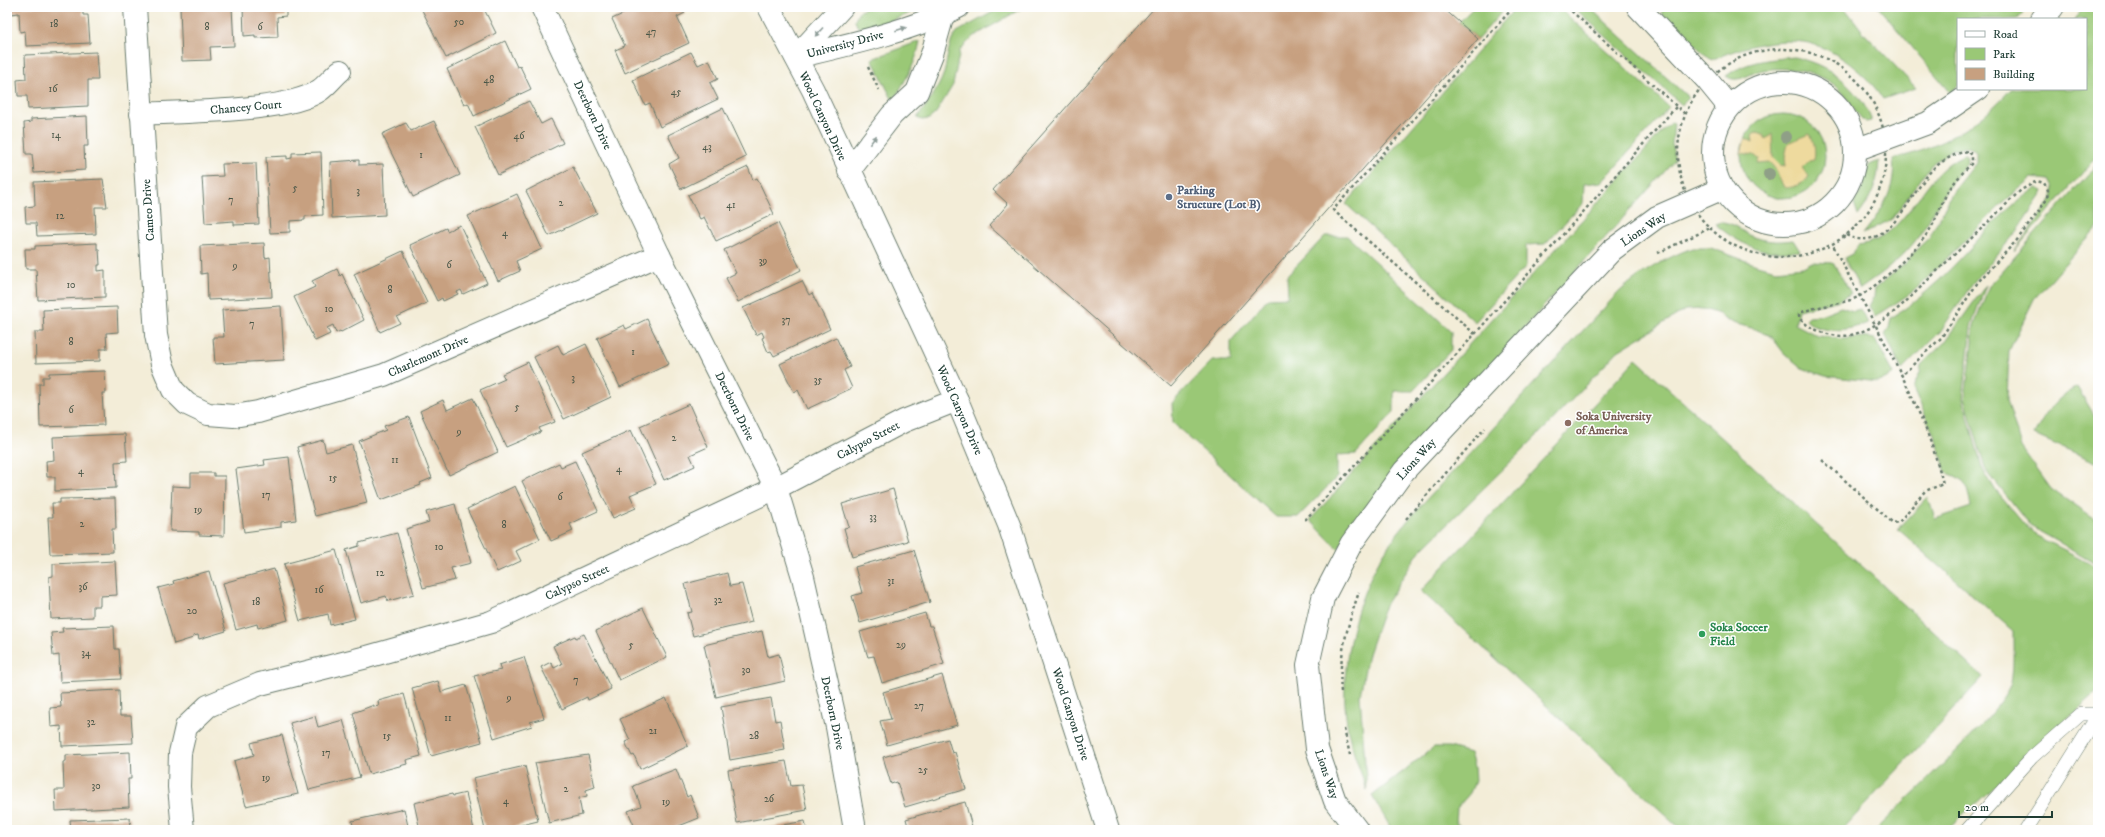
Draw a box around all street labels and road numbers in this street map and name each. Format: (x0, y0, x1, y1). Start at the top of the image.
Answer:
street label: University Drive (805, 27, 885, 62)
street label: Wood Canyon Drive (795, 68, 850, 163)
street label: Deerborn Drive (570, 78, 615, 152)
street label: Chancey Court (210, 97, 283, 118)
street label: Cameo Drive (139, 178, 158, 241)
street label: Lions Way (1618, 209, 1669, 250)
street label: Charlemont Drive (386, 332, 471, 381)
street label: Wood Canyon Drive (933, 362, 986, 458)
street label: Deerborn Drive (711, 369, 758, 443)
street label: Calypso Street (834, 418, 902, 463)
street label: Lions Way (1394, 435, 1439, 483)
street label: Calypso Street (543, 561, 612, 604)
street label: Wood Canyon Drive (1048, 665, 1093, 763)
street label: Deerborn Drive (817, 675, 848, 751)
street label: Lions Way (1311, 747, 1342, 801)

